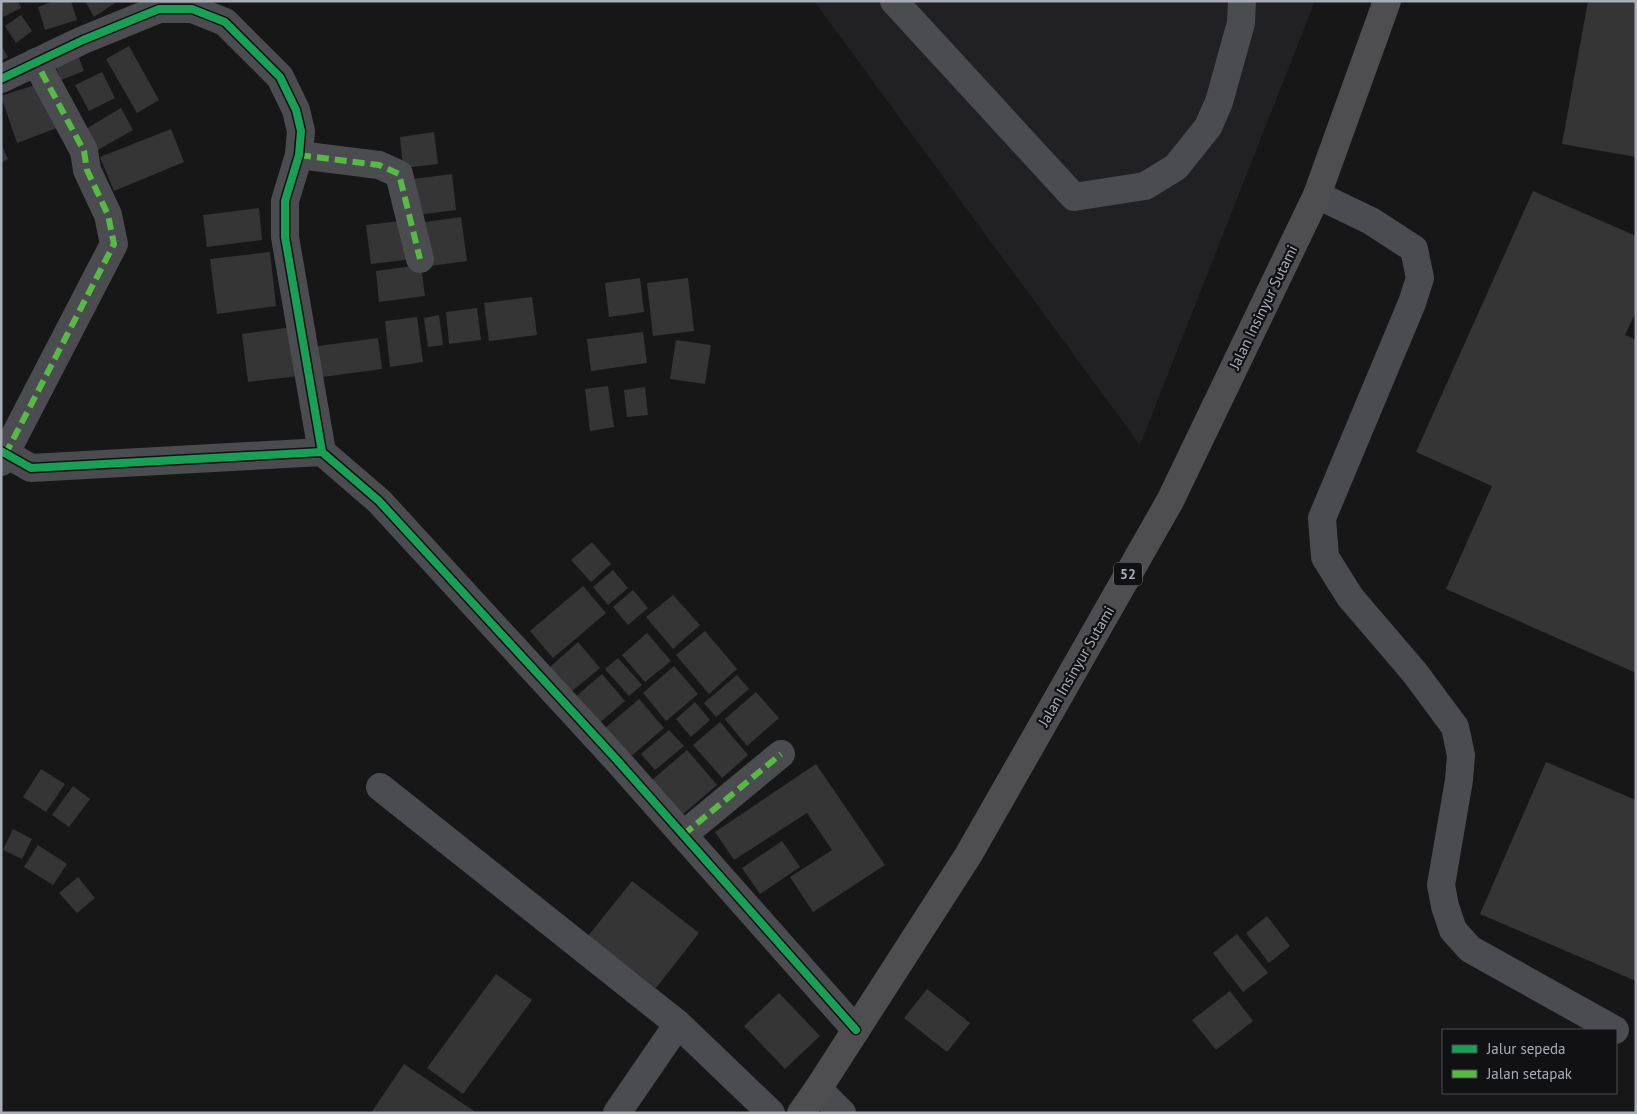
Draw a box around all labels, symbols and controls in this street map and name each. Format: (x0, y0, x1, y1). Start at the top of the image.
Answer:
street label: Jalan Insinyur Sutami (1224, 242, 1301, 373)
road number: 52 (1114, 562, 1142, 586)
street label: Jalan Insinyur Sutami (1033, 602, 1118, 730)
legend (1442, 1029, 1617, 1094)
text: Jalur sepeda (1486, 1039, 1566, 1058)
text: Jalan setapak (1486, 1064, 1573, 1083)

